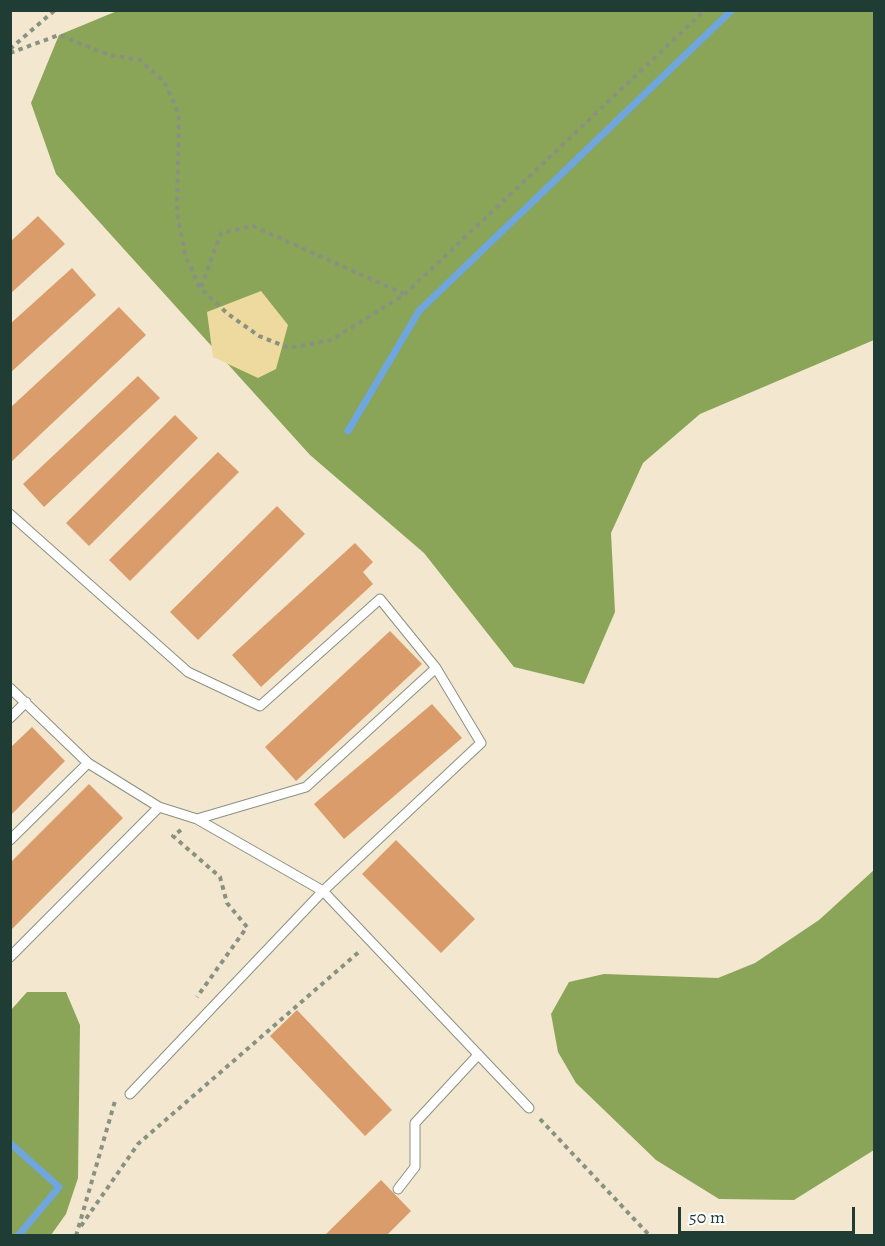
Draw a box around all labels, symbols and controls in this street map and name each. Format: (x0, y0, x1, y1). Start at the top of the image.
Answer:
scale bar (681, 1195, 858, 1233)
text: 50 m (689, 1205, 725, 1229)

